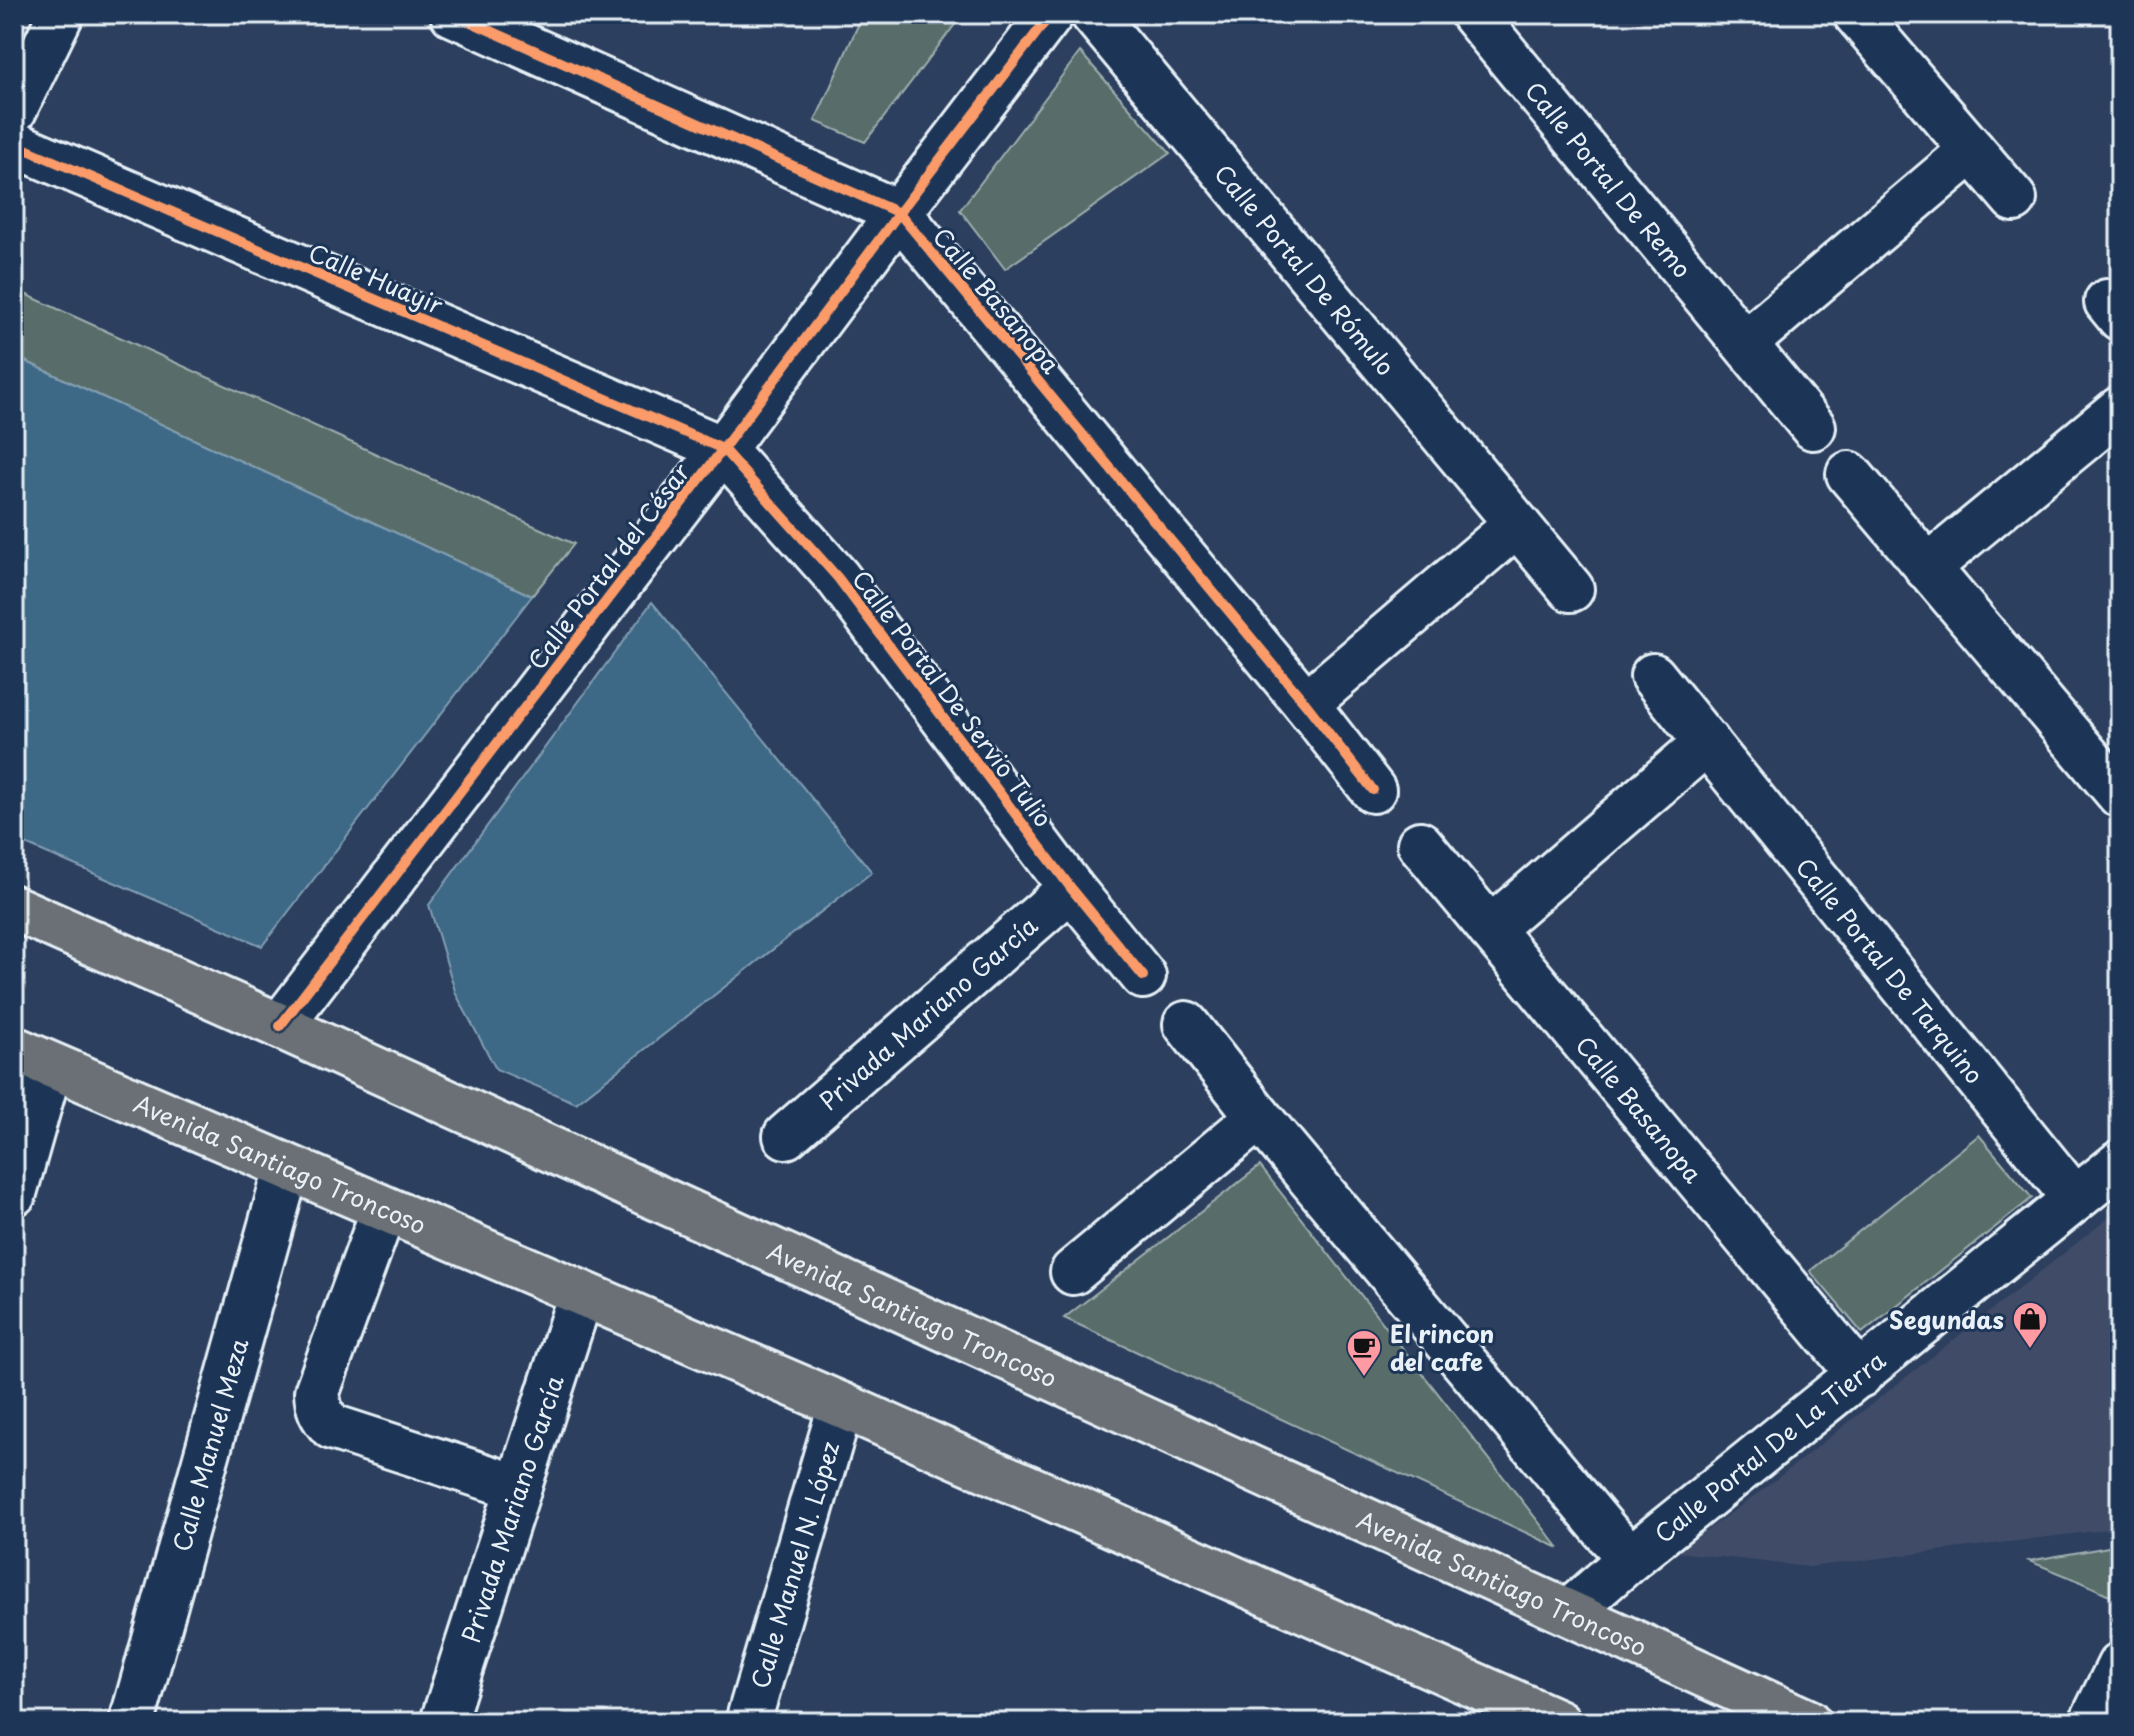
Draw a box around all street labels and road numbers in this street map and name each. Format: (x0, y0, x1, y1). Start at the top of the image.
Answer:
street label: Calle Portal De Remo (1517, 73, 1701, 285)
street label: Calle Portal De Rómulo (1207, 156, 1404, 383)
street label: Calle Basanopa (925, 219, 1069, 381)
street label: Calle Huayir (303, 234, 449, 322)
street label: Calle Portal del César (518, 455, 698, 677)
street label: Calle Portal De Servio Tulio (844, 562, 1062, 834)
street label: Calle Portal De Tarquino (1788, 849, 1993, 1091)
street label: Privada Mariano García (811, 907, 1045, 1118)
street label: Calle Basanopa (1568, 1028, 1711, 1190)
street label: Avenida Santiago Troncoso (129, 1085, 432, 1242)
street label: Avenida Santiago Troncoso (762, 1232, 1063, 1396)
street label: Calle Manuel Meza (163, 1334, 257, 1555)
street label: Calle Portal De La Tierra (1646, 1342, 1893, 1551)
street label: Privada Mariano García (452, 1370, 572, 1647)
street label: Calle Manuel N. López (741, 1437, 847, 1692)
street label: Avenida Santiago Troncoso (1351, 1501, 1653, 1664)

